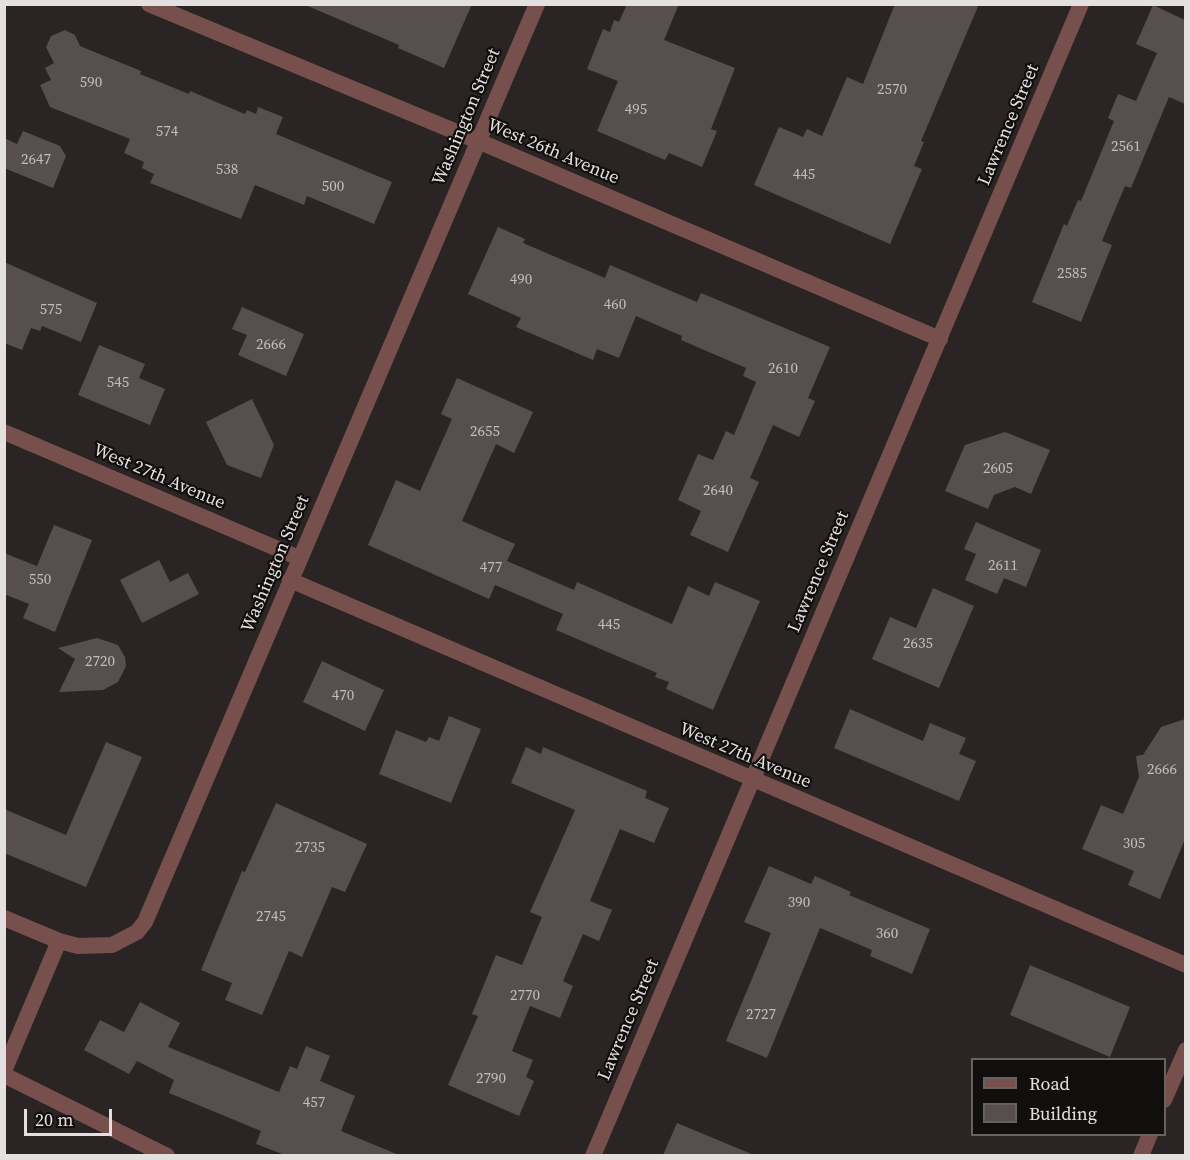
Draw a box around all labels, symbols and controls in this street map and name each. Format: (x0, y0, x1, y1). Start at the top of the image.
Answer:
street label: Washington Street (428, 45, 506, 189)
street label: Lawrence Street (974, 61, 1044, 189)
house number: 590 (80, 74, 102, 92)
house number: 2570 (877, 81, 907, 99)
house number: 495 (625, 101, 647, 119)
street label: West 26th Avenue (484, 115, 622, 189)
house number: 574 (156, 123, 178, 141)
house number: 2561 (1111, 138, 1141, 156)
house number: 2647 (21, 151, 51, 169)
house number: 538 (216, 161, 238, 179)
house number: 445 (793, 166, 815, 184)
house number: 500 (322, 178, 344, 196)
house number: 2585 (1057, 265, 1087, 283)
house number: 490 (510, 271, 532, 289)
house number: 460 (604, 296, 626, 314)
house number: 575 (40, 301, 62, 319)
house number: 2666 (256, 336, 286, 354)
house number: 2610 (768, 360, 798, 378)
house number: 545 (107, 374, 129, 392)
house number: 2655 (470, 423, 500, 441)
street label: West 27th Avenue (90, 440, 228, 514)
house number: 2605 (983, 460, 1013, 478)
house number: 2640 (703, 482, 733, 500)
street label: Washington Street (237, 492, 315, 636)
street label: Lawrence Street (784, 508, 854, 636)
house number: 2611 (988, 557, 1018, 575)
house number: 477 (480, 559, 502, 577)
house number: 550 (29, 571, 51, 589)
house number: 445 (598, 616, 620, 634)
house number: 2635 (903, 635, 933, 653)
house number: 2720 (85, 653, 115, 671)
house number: 470 (332, 687, 354, 705)
street label: West 27th Avenue (676, 719, 814, 793)
house number: 2666 (1147, 761, 1177, 779)
house number: 305 (1123, 835, 1145, 853)
house number: 2735 (295, 839, 325, 857)
house number: 390 (788, 894, 810, 912)
house number: 2745 (256, 908, 286, 926)
house number: 360 (876, 925, 898, 943)
street label: Lawrence Street (594, 956, 664, 1084)
house number: 2770 (510, 987, 540, 1005)
house number: 2727 (746, 1006, 776, 1024)
legend (971, 1058, 1166, 1136)
house number: 2790 (476, 1070, 506, 1088)
text: Road (1029, 1071, 1070, 1096)
house number: 457 (303, 1094, 325, 1112)
scale bar (27, 1097, 116, 1135)
text: Building (1029, 1101, 1097, 1126)
text: 20 m (35, 1107, 73, 1132)

